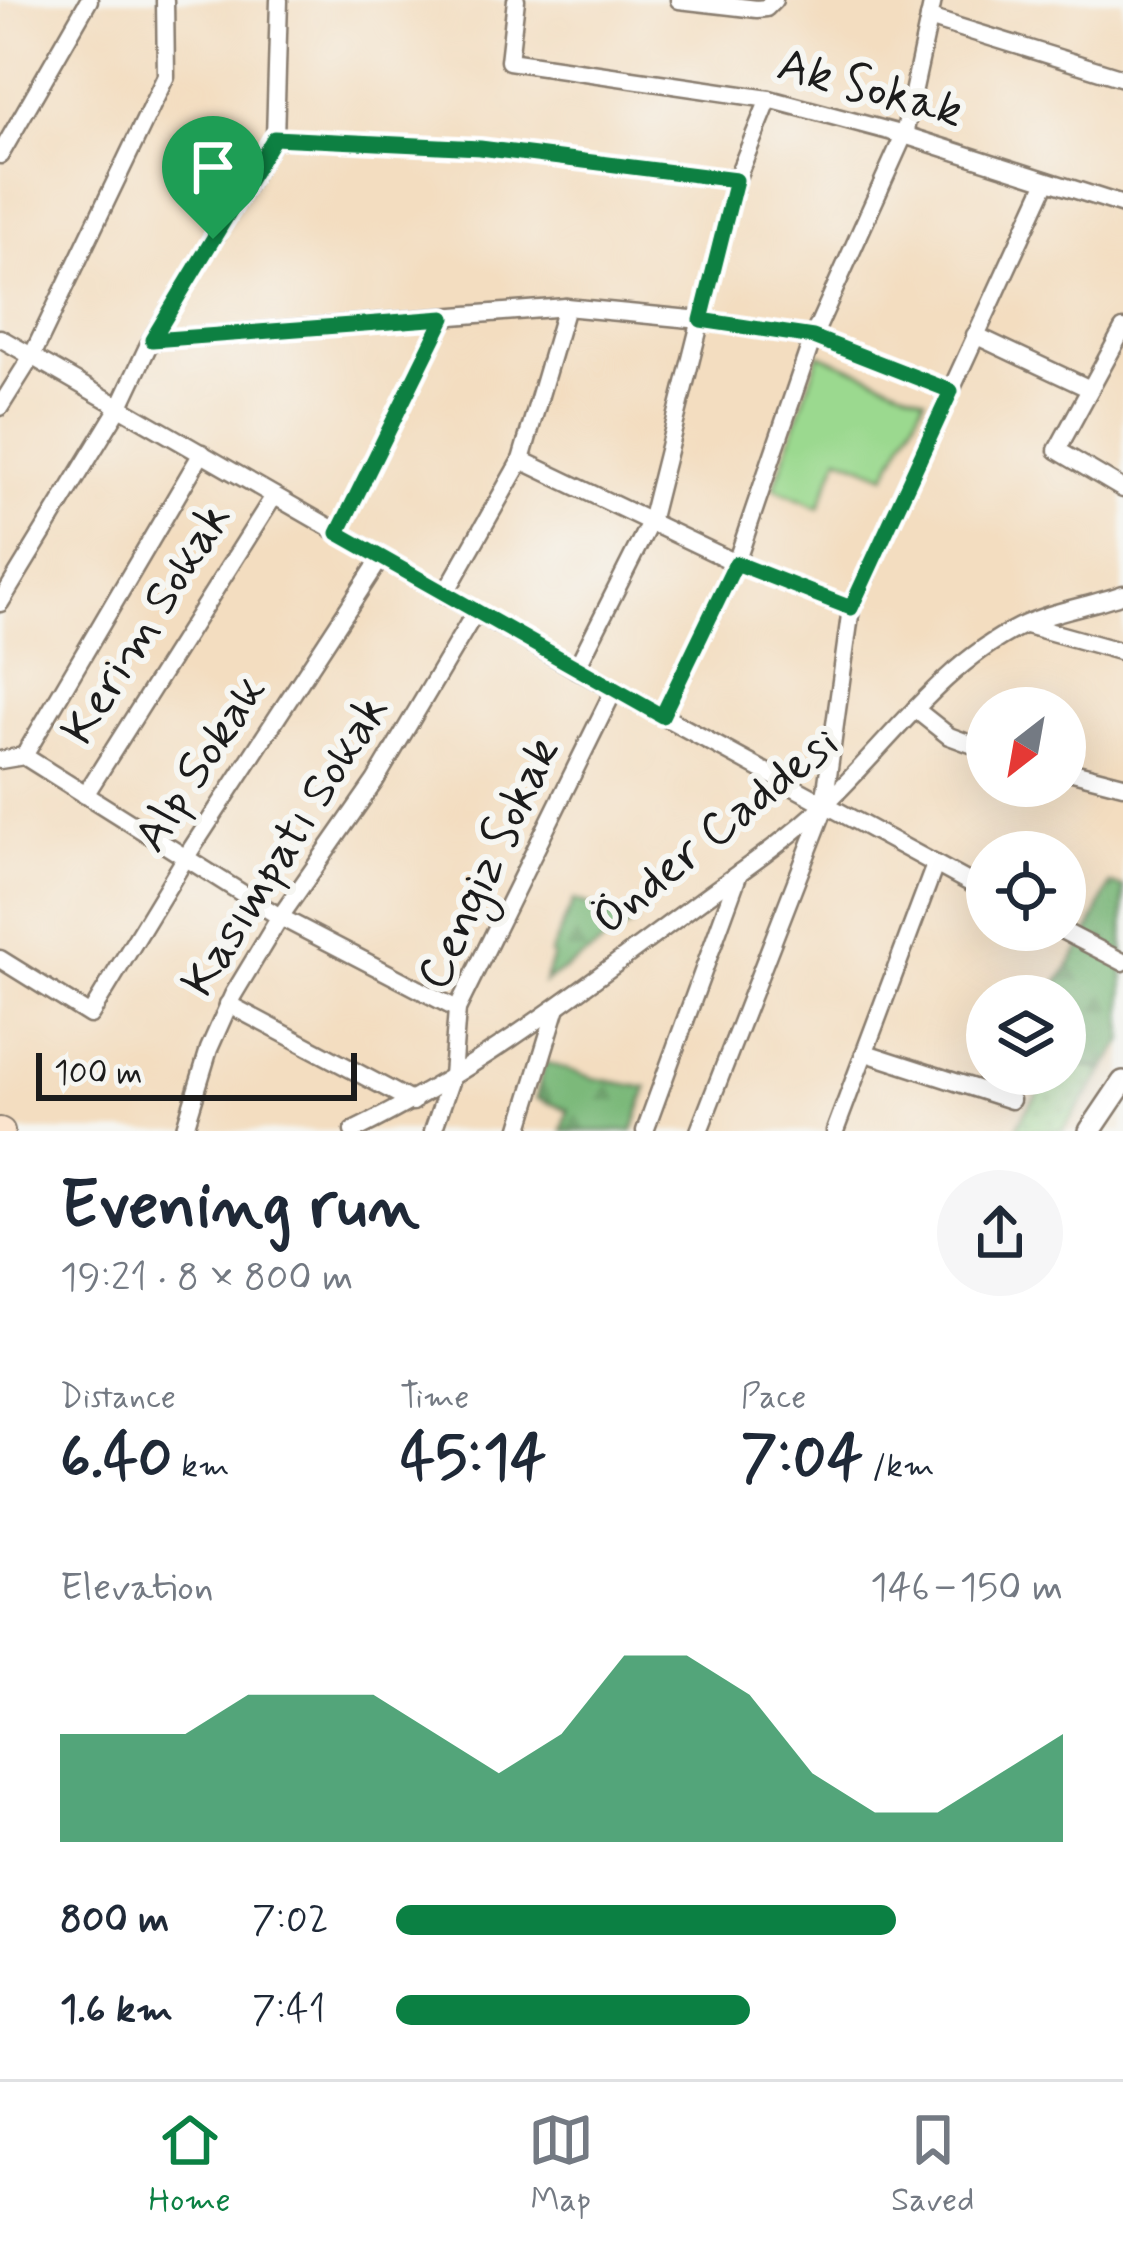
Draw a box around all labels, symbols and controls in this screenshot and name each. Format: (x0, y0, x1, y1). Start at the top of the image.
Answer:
street label: Ak Sokak (770, 34, 970, 144)
pin (162, 116, 264, 239)
icon: arrive (180, 134, 246, 200)
street label: Kerim Sokak (48, 491, 246, 757)
street label: Alp Sokak (120, 663, 282, 865)
street label: Kasımpatı Sokak (168, 683, 404, 1009)
north arrow (966, 687, 1086, 807)
map controls (966, 687, 1086, 1095)
street label: Önder Caddesi (580, 712, 852, 950)
street label: Cengiz Sokak (403, 728, 578, 1002)
button: locate (966, 831, 1086, 951)
button: layers (966, 975, 1086, 1095)
scale bar (36, 1047, 357, 1100)
text: 100 m (54, 1052, 143, 1096)
text: Evening run (60, 1165, 420, 1251)
button: share (937, 1170, 1063, 1296)
text: 19:21 · 8 × 800 m (60, 1253, 353, 1304)
text: Distance (60, 1376, 176, 1420)
text: Time (400, 1376, 469, 1420)
text: Pace (741, 1376, 806, 1420)
text: 6.40 (60, 1420, 172, 1499)
text: 45:14 (400, 1420, 547, 1499)
text: 7:04 (741, 1420, 863, 1499)
text: km (172, 1445, 230, 1489)
text: /km (863, 1445, 935, 1489)
text: Elevation (60, 1563, 214, 1614)
text: 146–150 m (870, 1563, 1063, 1614)
text: 800 m (60, 1895, 169, 1946)
text: 7:02 (252, 1895, 328, 1946)
text: 1.6 km (60, 1985, 173, 2036)
text: 7:41 (252, 1985, 326, 2036)
tab: Home (149, 2107, 231, 2223)
tab: Map (528, 2107, 594, 2223)
tab: Saved (891, 2107, 974, 2223)

